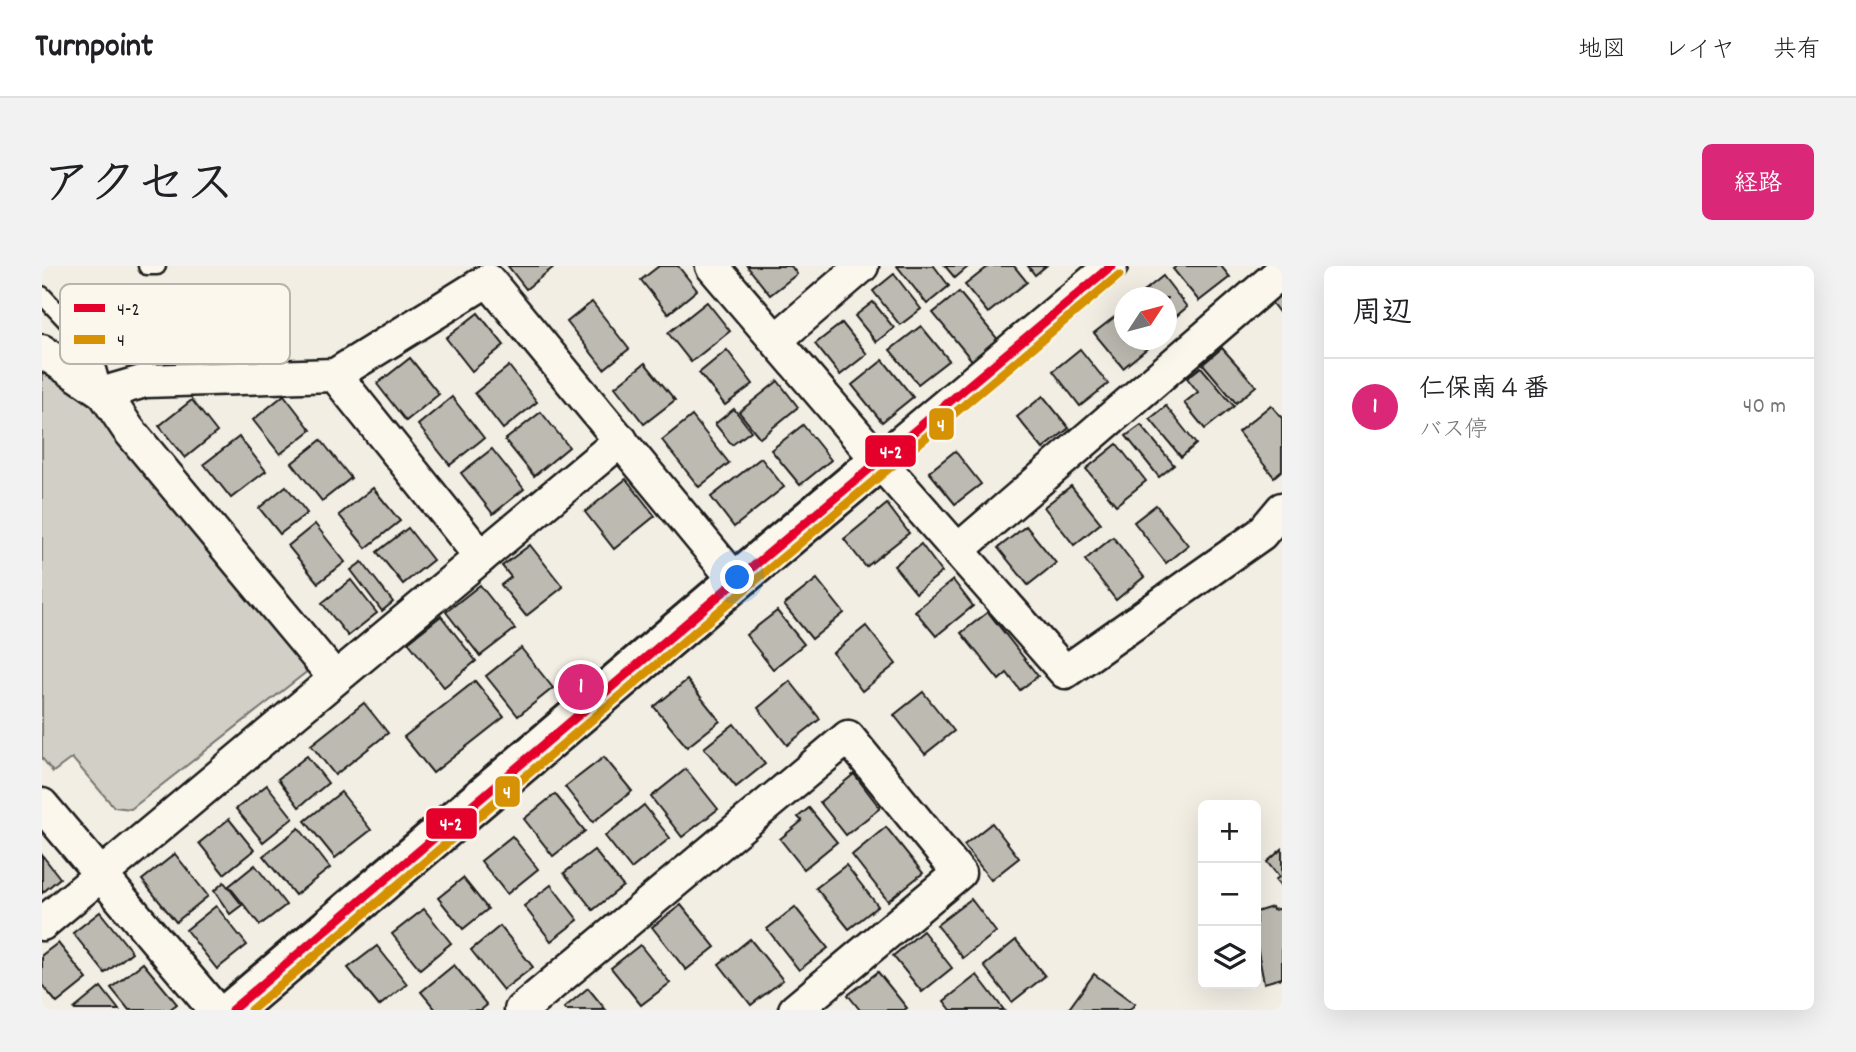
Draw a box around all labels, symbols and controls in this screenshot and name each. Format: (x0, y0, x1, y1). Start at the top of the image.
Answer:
text: Turnpoint (35, 25, 153, 72)
text: 地図 (1578, 34, 1626, 68)
text: レイヤ (1664, 34, 1735, 68)
text: 共有 (1773, 34, 1821, 68)
button: 経路 (1702, 144, 1814, 220)
text: アクセス (42, 153, 235, 223)
legend (60, 284, 290, 364)
north arrow (1114, 287, 1177, 350)
text: 周辺 (1352, 294, 1412, 337)
text: 4-2 (117, 298, 140, 325)
text: 4 (117, 329, 125, 356)
text: 仁保南４番 (1419, 372, 1549, 409)
text: 1 (1372, 391, 1378, 424)
text: 40 m (1743, 391, 1786, 424)
line badge: 4 (928, 407, 955, 441)
text: 4 (937, 414, 945, 441)
text: バス停 (1419, 415, 1488, 448)
line badge: 4-2 (864, 434, 917, 468)
text: 4-2 (880, 441, 902, 468)
your location (720, 560, 754, 594)
pin: 1 (558, 661, 604, 713)
line badge: 4 (494, 775, 521, 808)
text: 4 (503, 781, 511, 808)
map controls (1198, 800, 1261, 989)
button: + (1198, 800, 1261, 863)
line badge: 4-2 (425, 807, 478, 840)
text: 4-2 (440, 813, 462, 840)
button: − (1198, 863, 1261, 926)
button: layers (1198, 926, 1261, 989)

